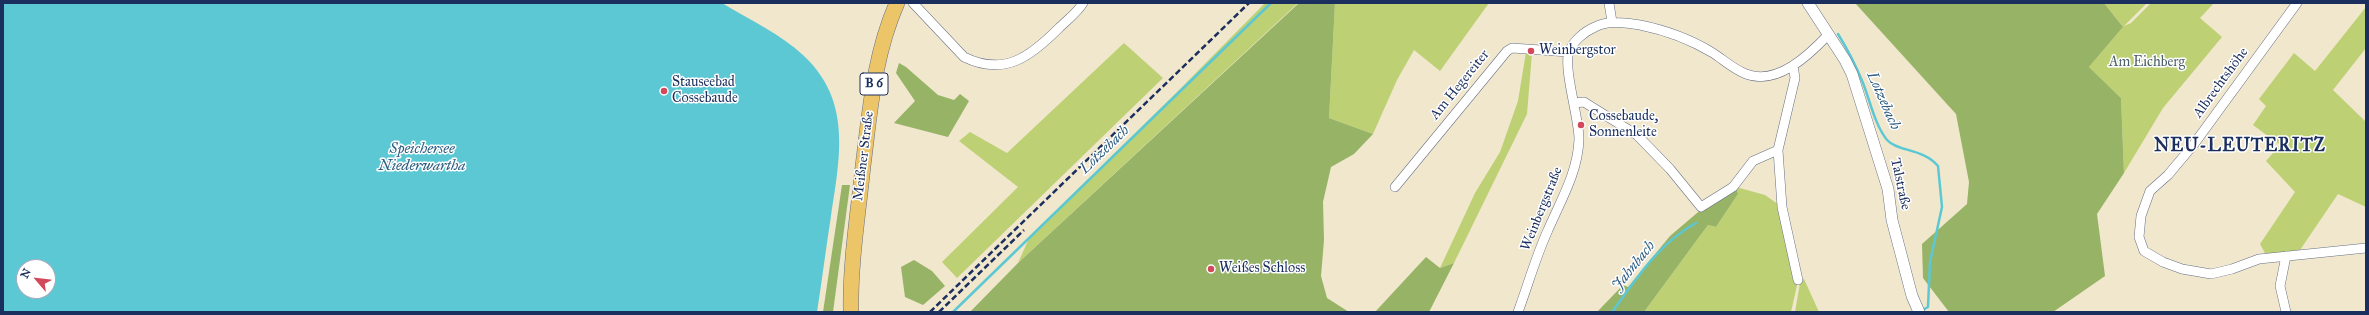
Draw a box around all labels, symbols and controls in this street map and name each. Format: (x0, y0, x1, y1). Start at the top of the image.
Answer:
place label: Weinbergstor (1539, 43, 1616, 59)
street label: Albrechtshöhe (2190, 44, 2252, 122)
marker: Weinbergstor (1526, 46, 1536, 56)
street label: Am Hegereiter (1427, 47, 1493, 123)
park label: Am Eichberg (2109, 55, 2185, 71)
water label: Lotzebach (1862, 69, 1904, 133)
road number: B 6 (860, 73, 888, 95)
place label: Stauseebad Cossebaude (672, 75, 738, 108)
marker: Stauseebad Cossebaude (659, 86, 669, 96)
place label: Cossebaude, Sonnenleite (1589, 109, 1658, 142)
street label: Meißner Straße (850, 110, 878, 202)
marker: Cossebaude, Sonnenleite (1576, 120, 1586, 130)
water label: Lotzebach (1077, 122, 1133, 178)
district label: NEU-LEUTERITZ (2154, 136, 2326, 158)
water label: Speichersee Niederwartha (379, 140, 465, 175)
street label: Talstraße (1886, 156, 1914, 212)
street label: Weinbergstraße (1518, 165, 1566, 253)
water label: Jahnbach (1609, 238, 1659, 294)
north arrow (16, 259, 56, 299)
place label: Weißes Schloss (1219, 261, 1305, 277)
marker: Weißes Schloss (1206, 264, 1216, 274)
text: N (18, 266, 34, 281)

